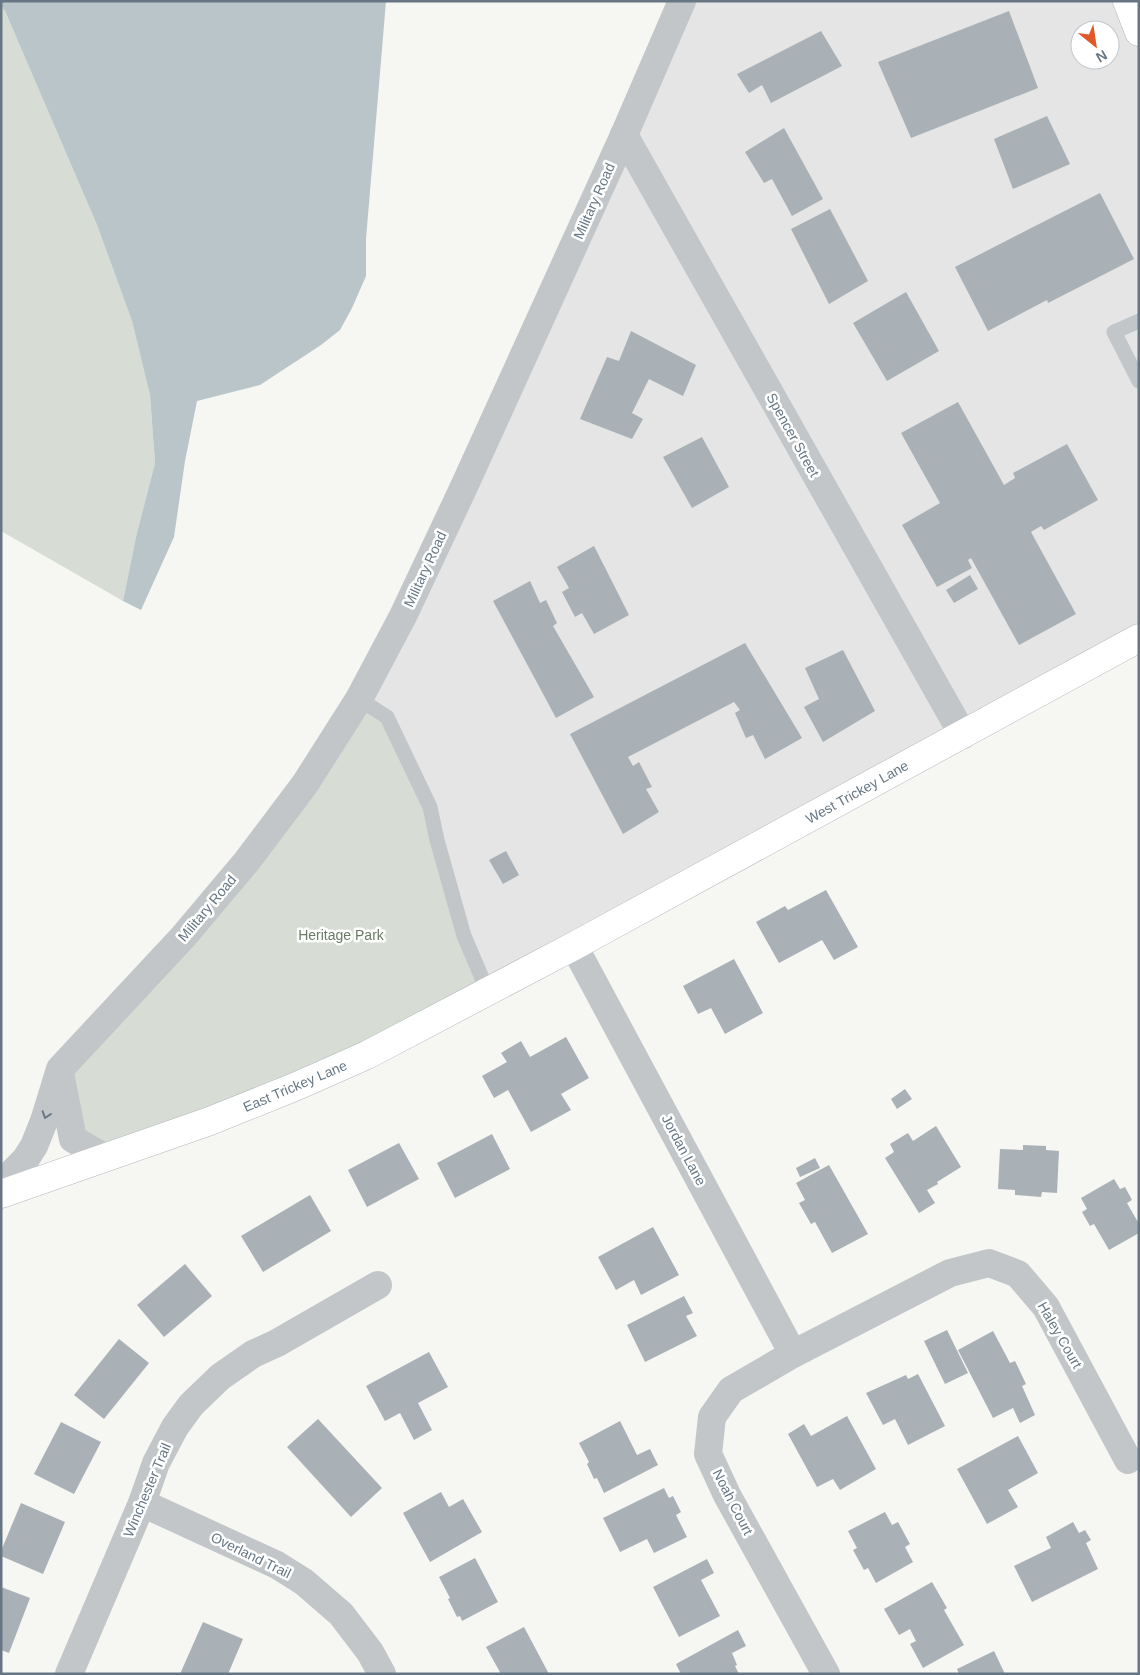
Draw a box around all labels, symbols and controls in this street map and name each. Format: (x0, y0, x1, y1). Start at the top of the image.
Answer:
north arrow (1070, 20, 1120, 70)
text: N (1093, 47, 1110, 66)
street label: Military Road (570, 160, 618, 242)
street label: Spencer Street (763, 390, 823, 480)
street label: Military Road (400, 529, 450, 609)
street label: West Trickey Lane (803, 757, 911, 827)
street label: Military Road (175, 872, 239, 944)
park label: Heritage Park (298, 927, 385, 943)
street label: East Trickey Lane (241, 1057, 350, 1115)
one-way arrow (41, 1111, 51, 1119)
street label: Jordan Lane (659, 1112, 709, 1188)
street label: Haley Court (1035, 1299, 1085, 1371)
street label: Winchester Trail (120, 1441, 174, 1539)
street label: Noah Court (710, 1466, 756, 1538)
street label: Overland Trail (208, 1529, 294, 1581)

